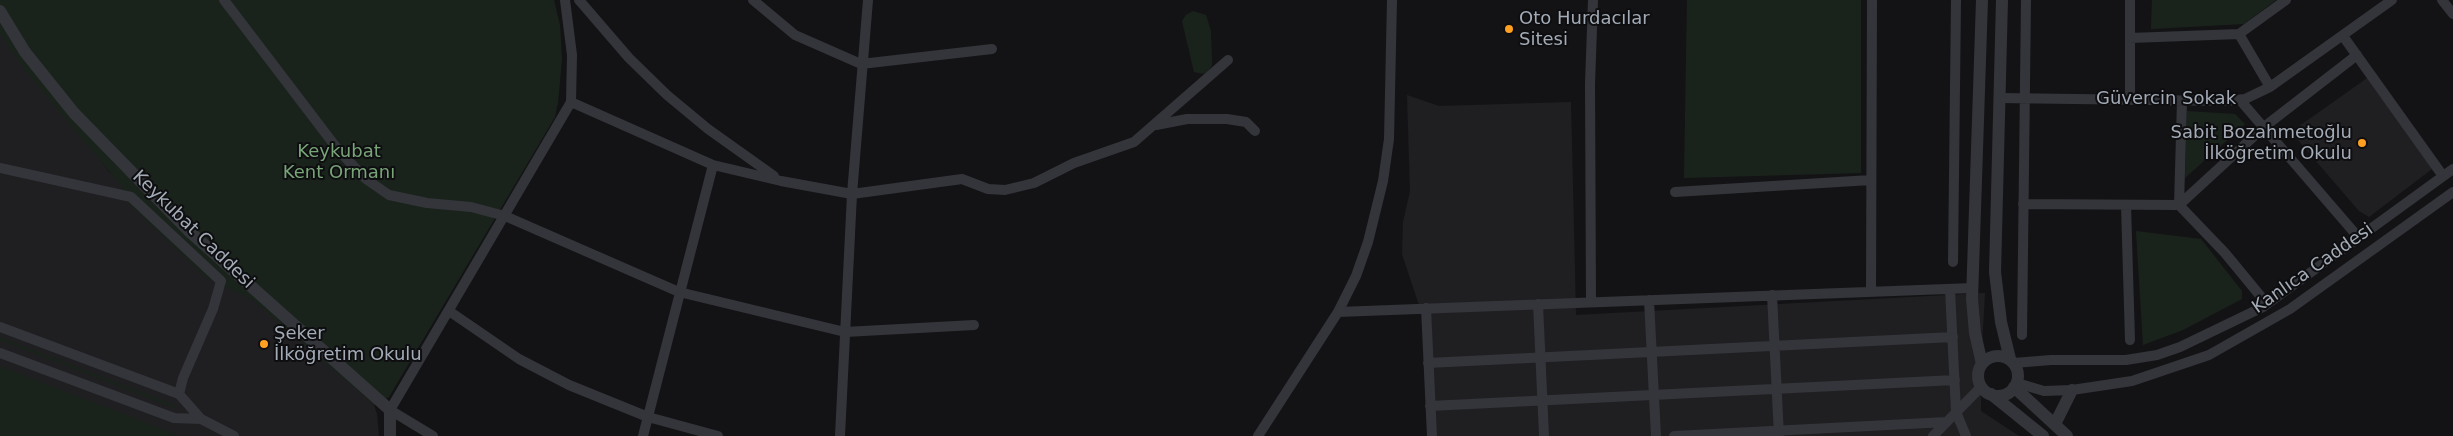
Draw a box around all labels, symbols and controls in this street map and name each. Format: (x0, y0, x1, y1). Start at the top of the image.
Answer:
place label: Oto Hurdacılar Sitesi (1519, 8, 1650, 50)
marker: Oto Hurdacılar Sitesi (1503, 23, 1515, 35)
street label: Güvercin Sokak (2096, 88, 2236, 110)
place label: Sabit Bozahmetoğlu İlköğretim Okulu (2171, 122, 2352, 164)
marker: Sabit Bozahmetoğlu İlköğretim Okulu (2356, 137, 2368, 149)
park label: Keykubat Kent Ormanı (283, 141, 395, 183)
street label: Keykubat Caddesi (128, 166, 258, 294)
street label: Kanlıca Caddesi (2248, 219, 2378, 319)
place label: Şeker İlköğretim Okulu (274, 323, 422, 366)
marker: Şeker İlköğretim Okulu (258, 338, 270, 350)

